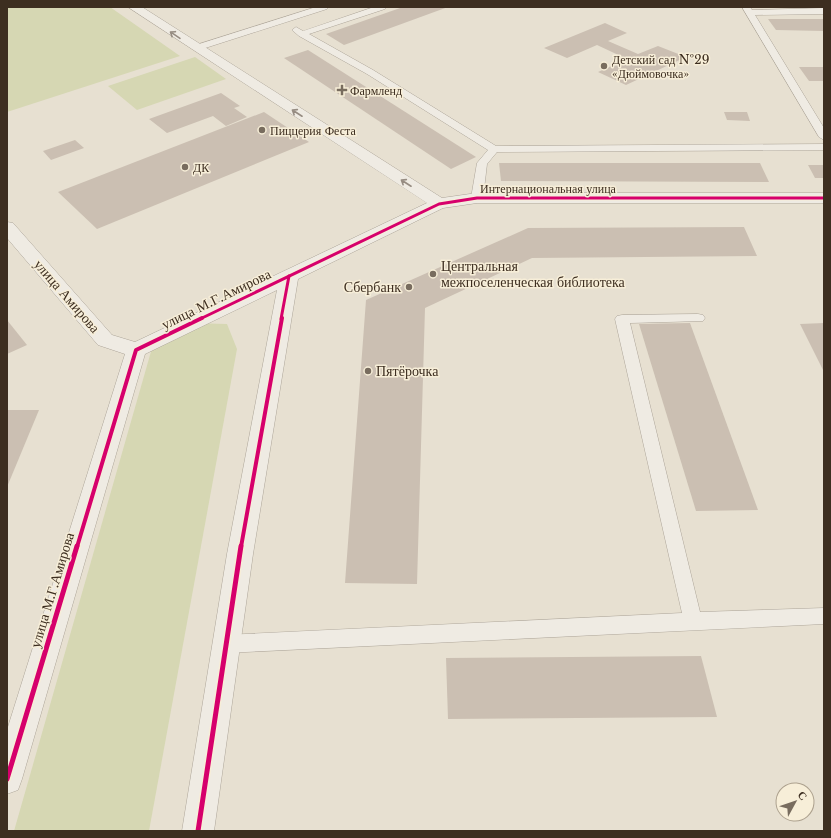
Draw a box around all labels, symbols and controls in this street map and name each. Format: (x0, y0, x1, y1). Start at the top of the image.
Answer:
one-way arrow (170, 30, 181, 39)
place label: Детский сад №29 «Дюймовочка» (612, 52, 709, 81)
marker: Детский сад №29 «Дюймовочка» (599, 61, 609, 71)
place label: Фармленд (350, 83, 402, 98)
marker: Фармленд (337, 85, 347, 95)
one-way arrow (291, 108, 302, 117)
place label: Пиццерия Феста (270, 123, 356, 138)
marker: Пиццерия Феста (257, 125, 267, 135)
place label: ДК (193, 160, 210, 175)
marker: ДК (180, 162, 190, 172)
one-way arrow (401, 179, 412, 187)
street label: Интернациональная улица (480, 181, 617, 196)
street label: улица Амирова (30, 255, 104, 337)
place label: Центральная межпоселенческая библиотека (441, 257, 626, 291)
street label: улица М.Г.Амирова (158, 264, 274, 333)
marker: Центральная межпоселенческая библиотека (428, 269, 438, 279)
place label: Сбербанк (344, 278, 401, 296)
marker: Сбербанк (404, 282, 414, 292)
place label: Пятёрочка (376, 362, 439, 380)
marker: Пятёрочка (363, 366, 373, 376)
street label: улица М.Г.Амирова (26, 529, 78, 650)
north arrow (775, 782, 815, 822)
text: С (795, 788, 811, 803)

